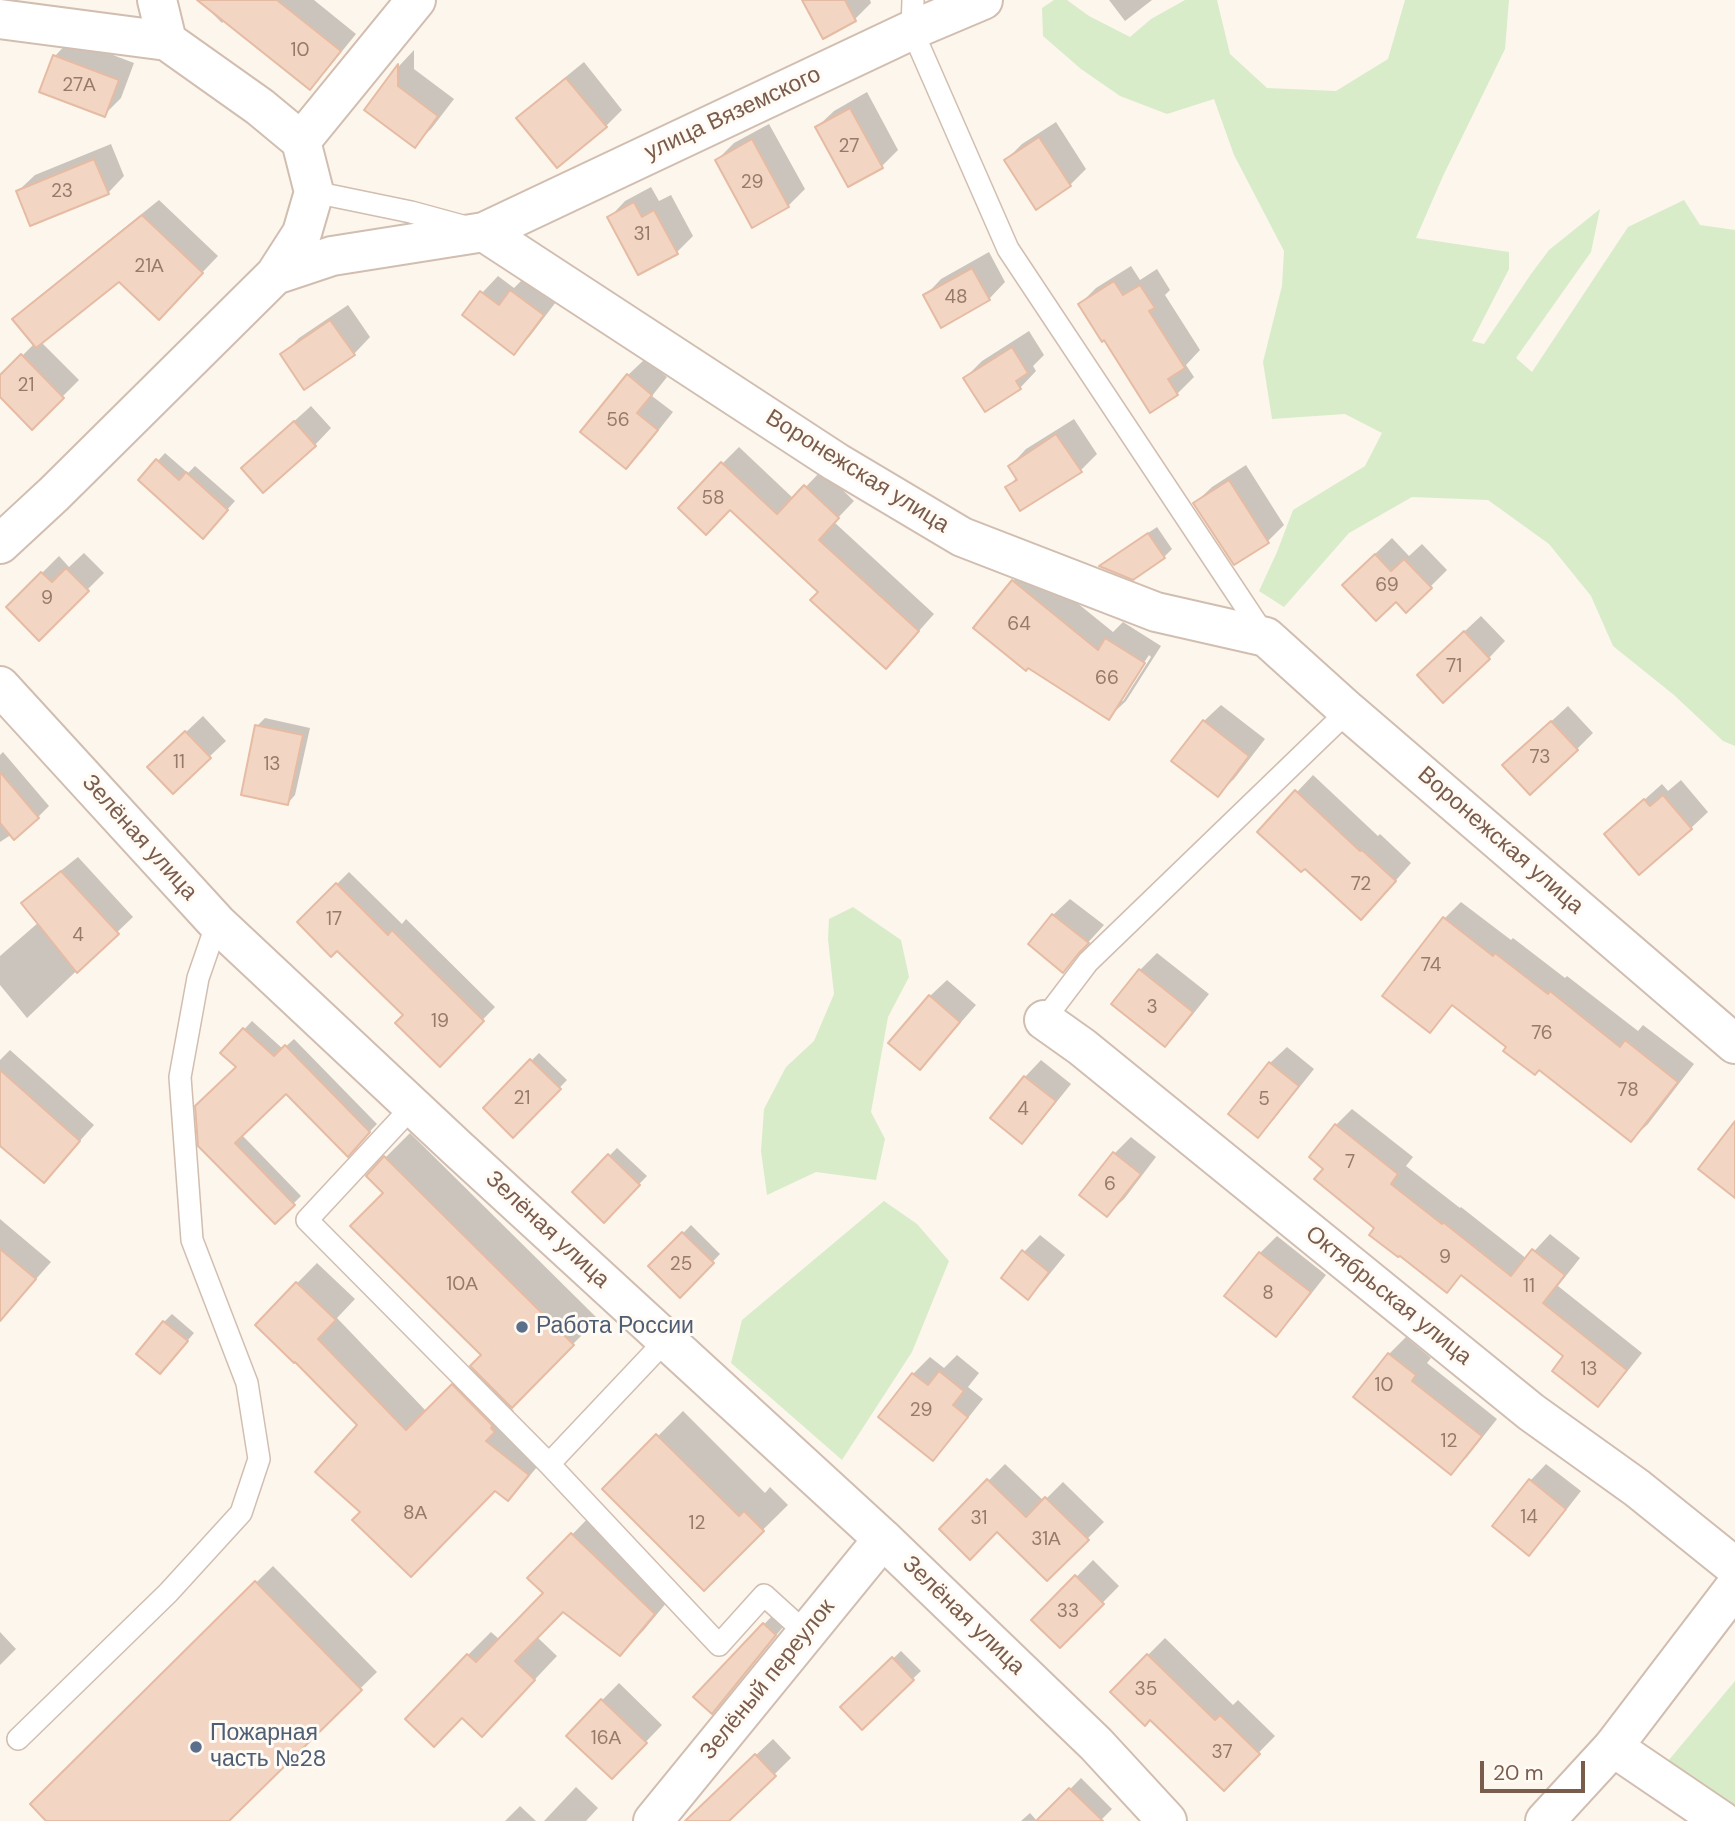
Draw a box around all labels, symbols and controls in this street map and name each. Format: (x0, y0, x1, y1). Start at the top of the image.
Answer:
house number: 10 (291, 40, 309, 62)
street label: улица Вяземского (641, 61, 825, 167)
house number: 27А (62, 75, 96, 97)
house number: 27 (839, 136, 859, 158)
house number: 29 (741, 172, 763, 194)
house number: 23 (51, 181, 73, 203)
house number: 31 (634, 224, 650, 246)
house number: 21А (134, 256, 164, 278)
house number: 48 (944, 287, 968, 309)
house number: 21 (18, 375, 34, 397)
street label: Воронежская улица (760, 404, 954, 540)
house number: 56 (606, 410, 630, 432)
house number: 58 (701, 488, 725, 510)
house number: 69 (1375, 575, 1399, 597)
house number: 9 (41, 588, 53, 610)
house number: 64 (1007, 614, 1031, 636)
house number: 71 (1446, 656, 1462, 678)
house number: 66 (1095, 668, 1119, 690)
house number: 73 (1530, 747, 1550, 769)
house number: 11 (173, 752, 185, 774)
house number: 13 (263, 754, 281, 776)
street label: Воронежская улица (1411, 761, 1589, 921)
street label: Зелёная улица (75, 770, 203, 906)
house number: 72 (1351, 874, 1371, 896)
house number: 17 (326, 909, 342, 931)
house number: 4 (72, 925, 84, 947)
house number: 74 (1421, 955, 1441, 977)
house number: 3 (1146, 997, 1158, 1019)
house number: 19 (431, 1011, 449, 1033)
house number: 76 (1531, 1023, 1553, 1045)
house number: 78 (1617, 1080, 1639, 1102)
house number: 21 (514, 1088, 530, 1110)
house number: 5 (1258, 1089, 1270, 1111)
house number: 4 (1017, 1099, 1029, 1121)
house number: 7 (1345, 1152, 1355, 1174)
street label: Зелёная улица (479, 1166, 615, 1294)
house number: 6 (1104, 1174, 1116, 1196)
street label: Октябрьская улица (1299, 1221, 1477, 1371)
house number: 9 (1439, 1247, 1451, 1269)
house number: 25 (670, 1254, 692, 1276)
house number: 10А (446, 1274, 478, 1296)
house number: 11 (1523, 1276, 1535, 1298)
house number: 8 (1262, 1283, 1274, 1305)
place label: Работа России (536, 1313, 694, 1341)
marker: Работа России (514, 1319, 530, 1335)
house number: 13 (1580, 1359, 1598, 1381)
house number: 10 (1375, 1375, 1393, 1397)
house number: 29 (910, 1400, 932, 1422)
house number: 12 (1441, 1431, 1457, 1453)
house number: 8А (403, 1503, 427, 1525)
house number: 14 (1520, 1507, 1538, 1529)
house number: 31 (971, 1508, 987, 1530)
house number: 12 (689, 1513, 705, 1535)
house number: 31А (1031, 1529, 1061, 1551)
street label: Зелёная улица (896, 1551, 1030, 1681)
street label: Зелёный переулок (695, 1594, 841, 1766)
house number: 33 (1057, 1601, 1079, 1623)
house number: 35 (1135, 1679, 1157, 1701)
place label: Пожарная часть №28 (210, 1720, 326, 1774)
house number: 16А (591, 1728, 621, 1750)
marker: Пожарная часть №28 (188, 1739, 204, 1755)
house number: 37 (1211, 1742, 1233, 1764)
scale bar (1483, 1748, 1588, 1792)
text: 20 m (1493, 1759, 1544, 1787)

